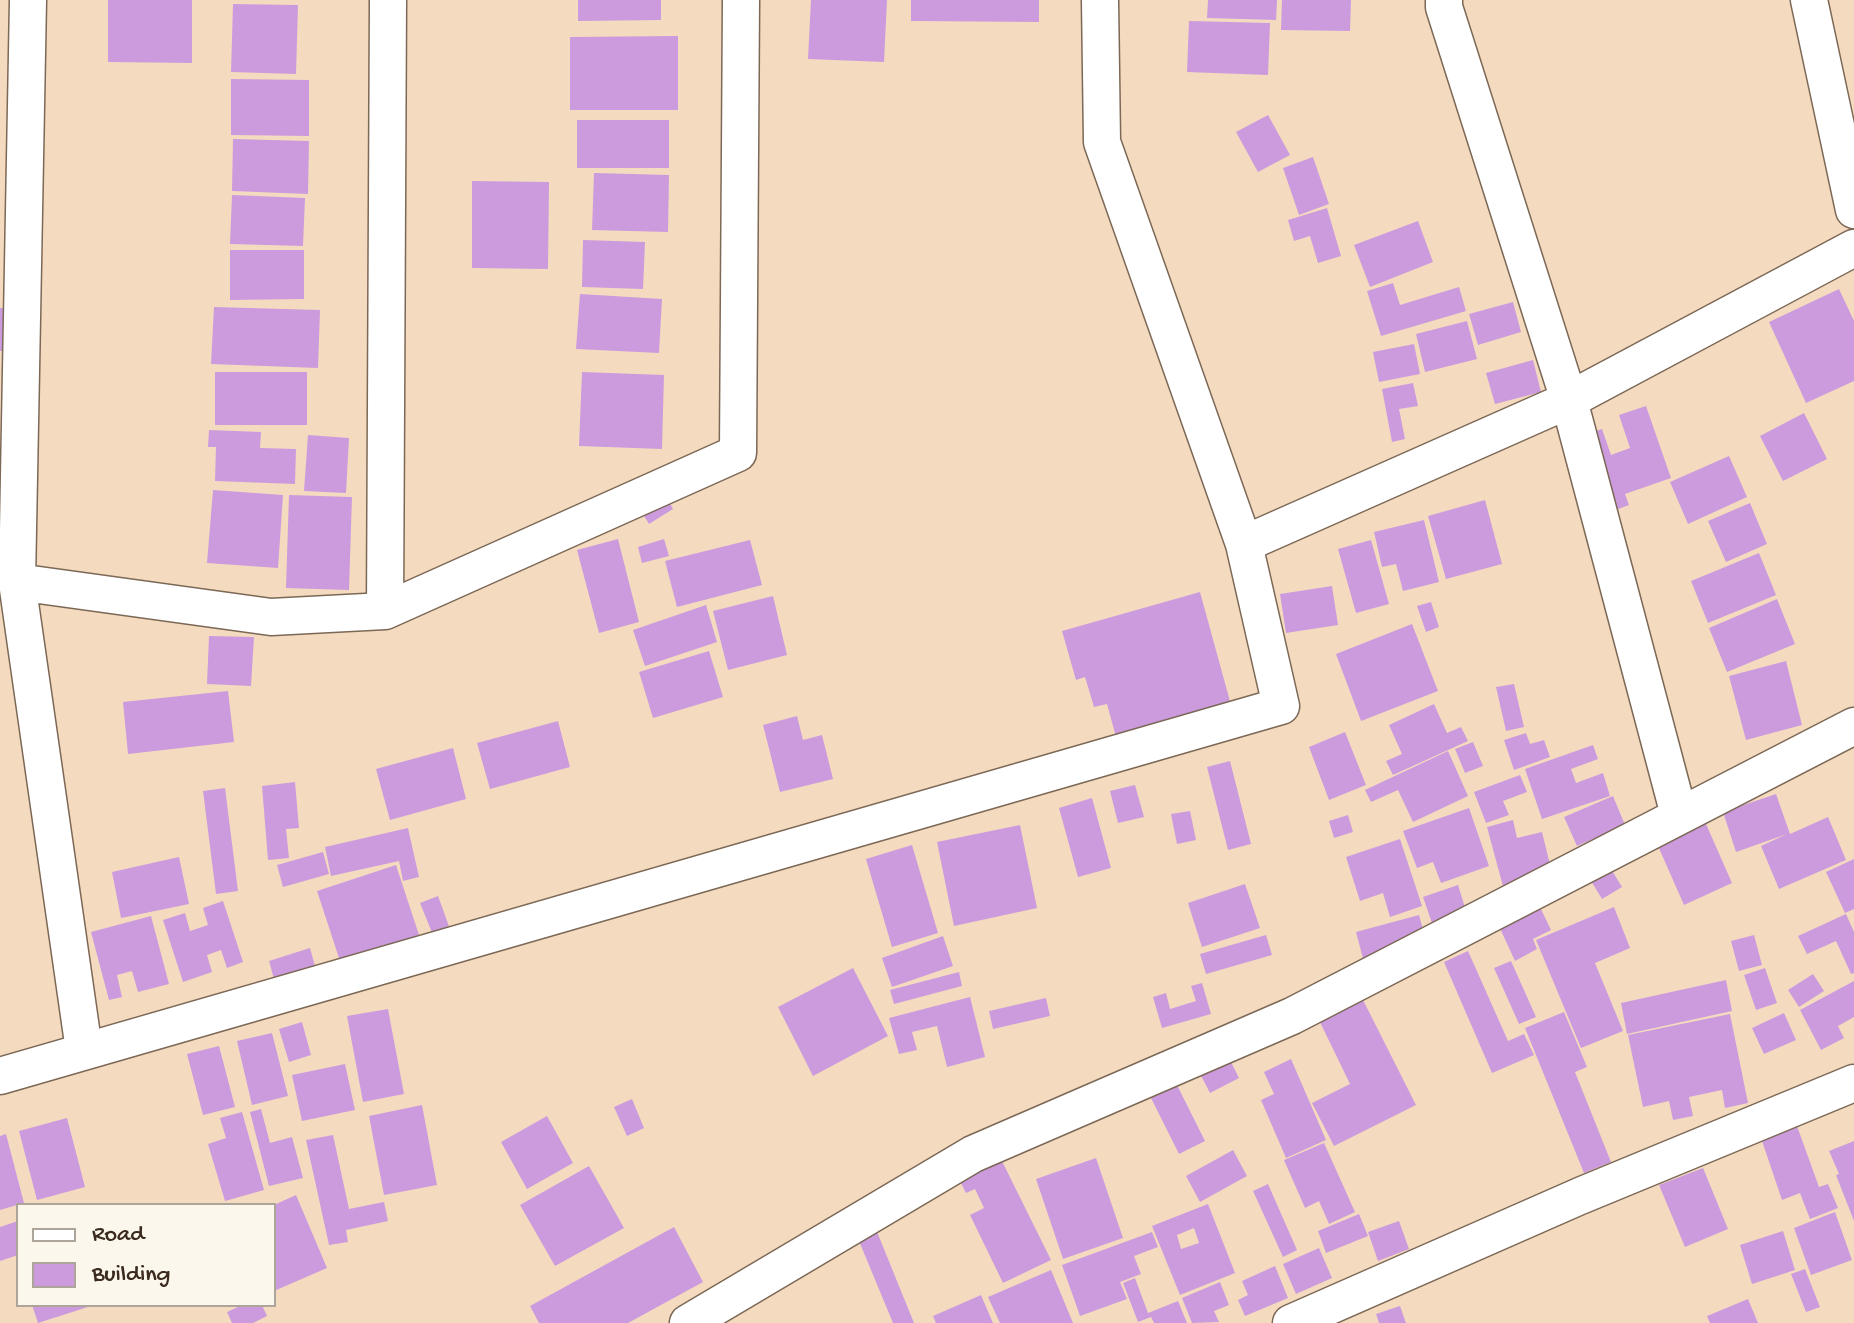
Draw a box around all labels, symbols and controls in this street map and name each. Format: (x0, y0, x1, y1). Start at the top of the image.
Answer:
legend (16, 1203, 276, 1307)
text: Road (92, 1221, 144, 1250)
text: Building (92, 1261, 170, 1290)

